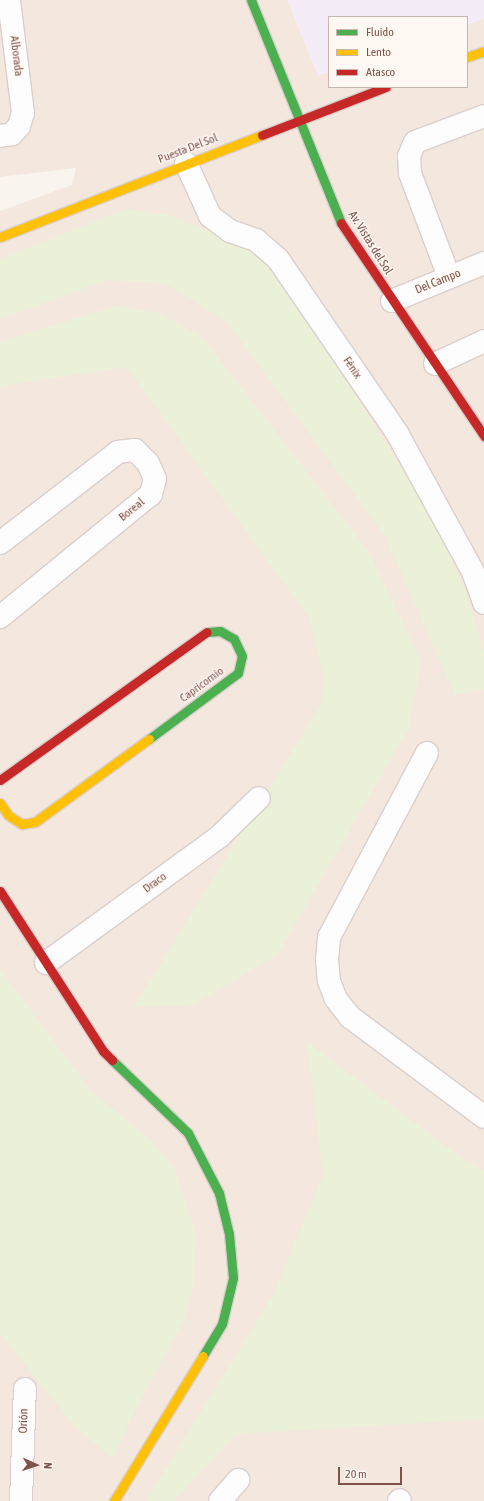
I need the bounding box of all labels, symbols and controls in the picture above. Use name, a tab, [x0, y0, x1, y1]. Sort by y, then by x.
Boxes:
legend	[328, 16, 468, 88]
text: Fluido	[366, 25, 394, 39]
street label: Alborada	[6, 35, 26, 77]
text: Lento	[366, 45, 391, 59]
text: Atasco	[366, 65, 395, 79]
street label: Puesta Del Sol	[156, 131, 220, 167]
street label: Av. Vistas del Sol	[345, 209, 395, 277]
street label: Del Campo	[413, 266, 463, 298]
street label: Fénix	[339, 354, 365, 382]
street label: Boreal	[116, 495, 148, 525]
street label: Capricornio	[177, 664, 227, 706]
street label: Draco	[140, 870, 170, 896]
street label: Orión	[16, 1408, 32, 1434]
north arrow	[16, 1445, 56, 1485]
scale bar	[340, 1459, 404, 1485]
text: N	[42, 1462, 54, 1469]
text: 20 m	[345, 1467, 367, 1481]

